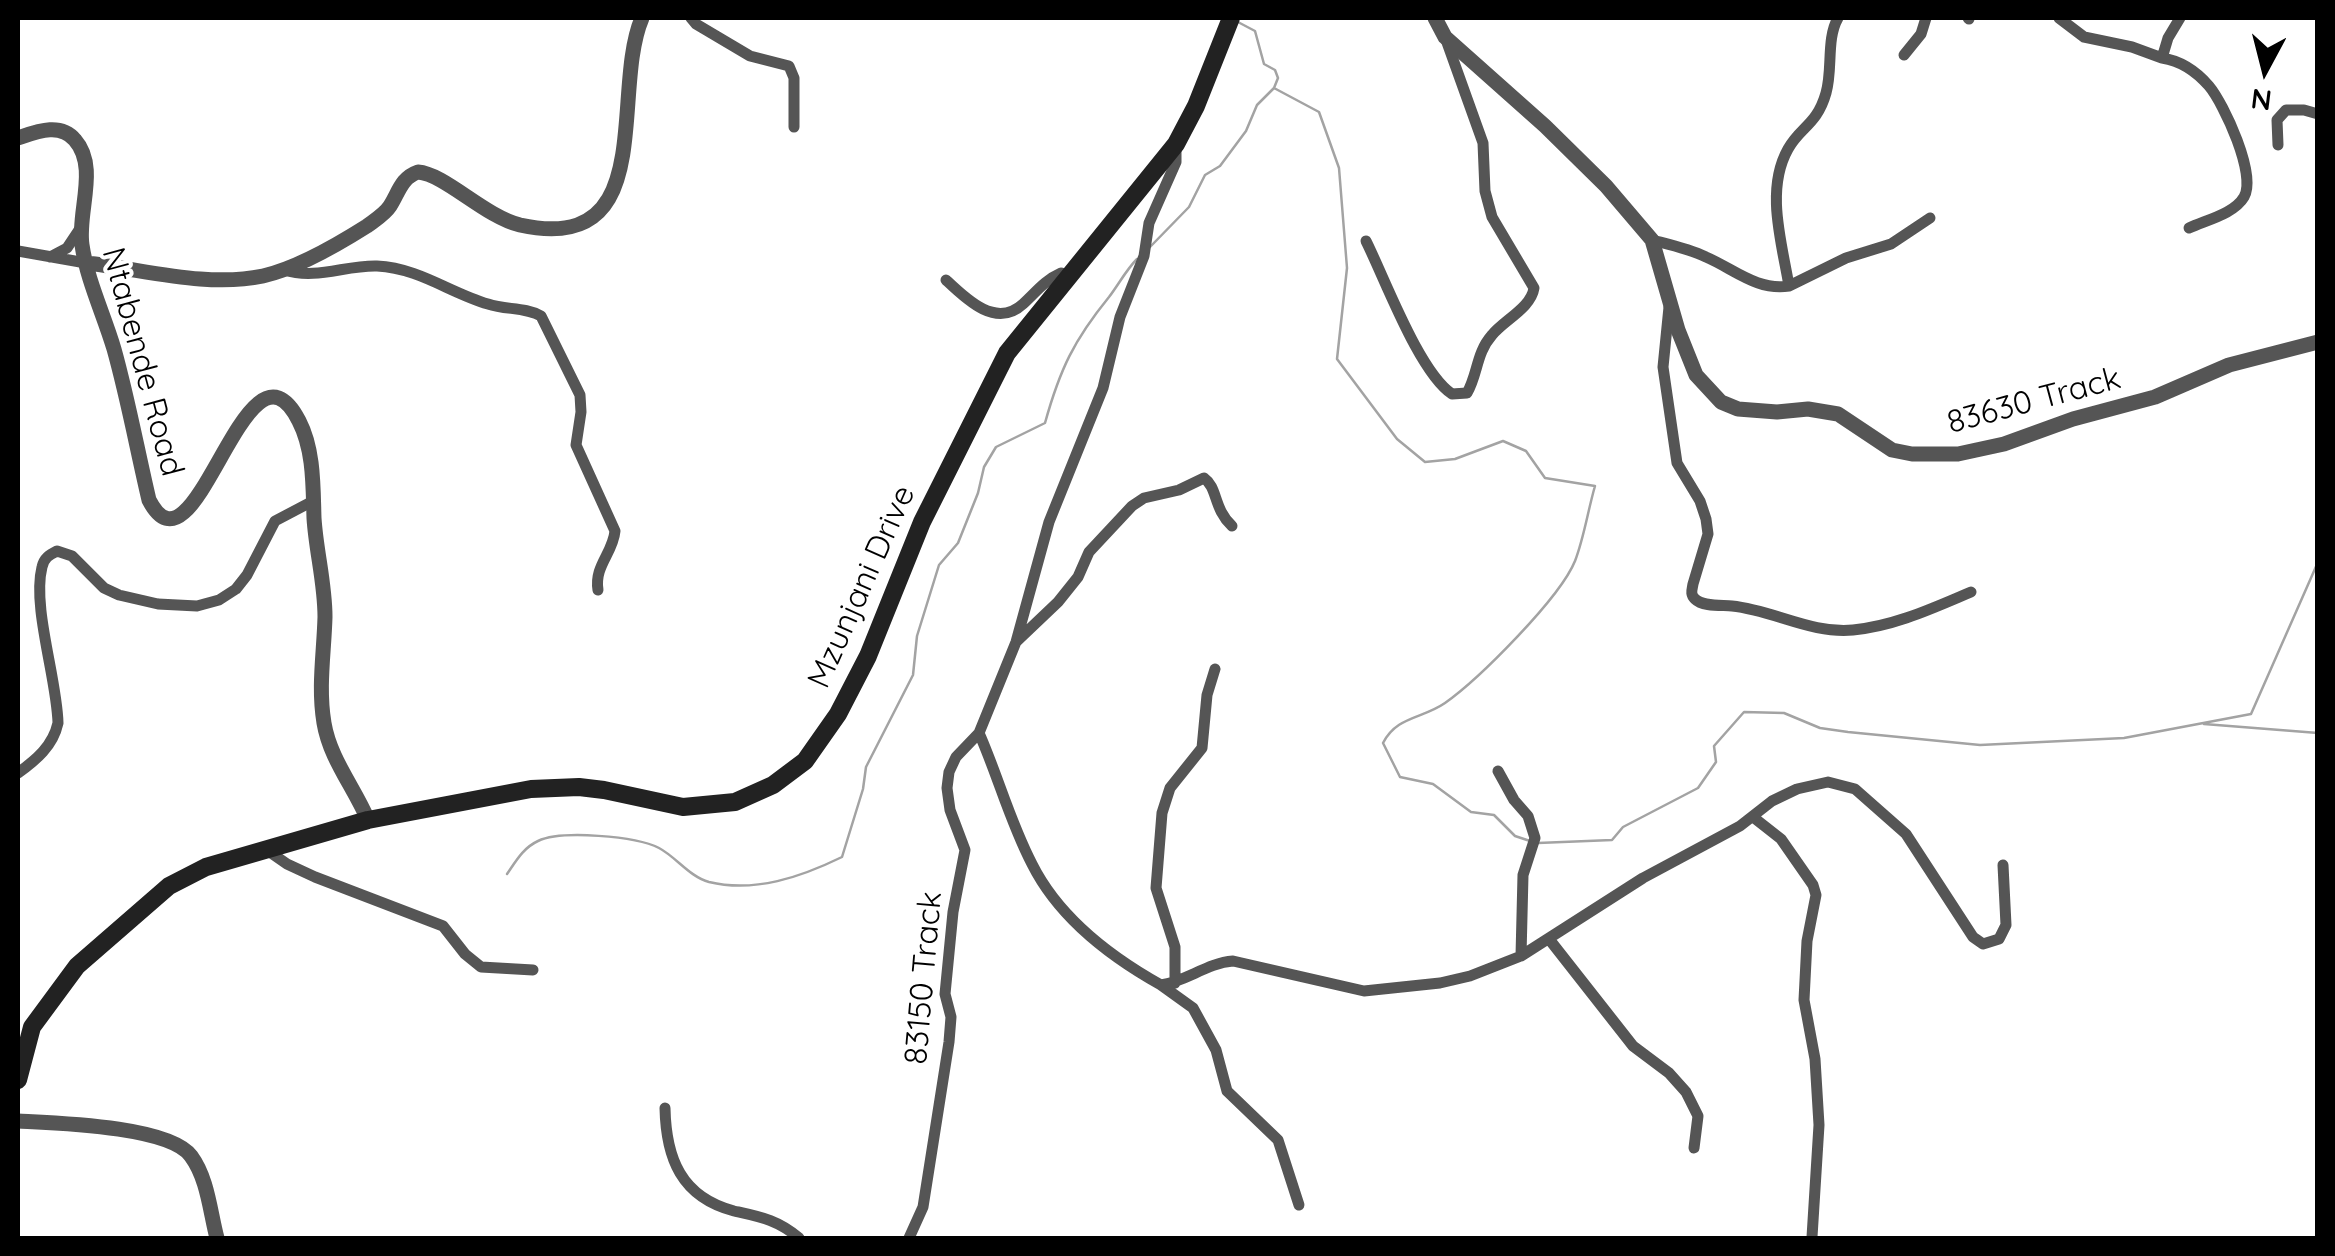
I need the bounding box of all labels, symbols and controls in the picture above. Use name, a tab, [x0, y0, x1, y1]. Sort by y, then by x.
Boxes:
north arrow	[2215, 20, 2315, 120]
text: N	[2249, 82, 2274, 119]
street label: Ntabende Road	[93, 243, 191, 481]
street label: 83630 Track	[1943, 359, 2125, 443]
street label: Mzunjani Drive	[800, 480, 924, 694]
street label: 83150 Track	[897, 890, 951, 1066]

